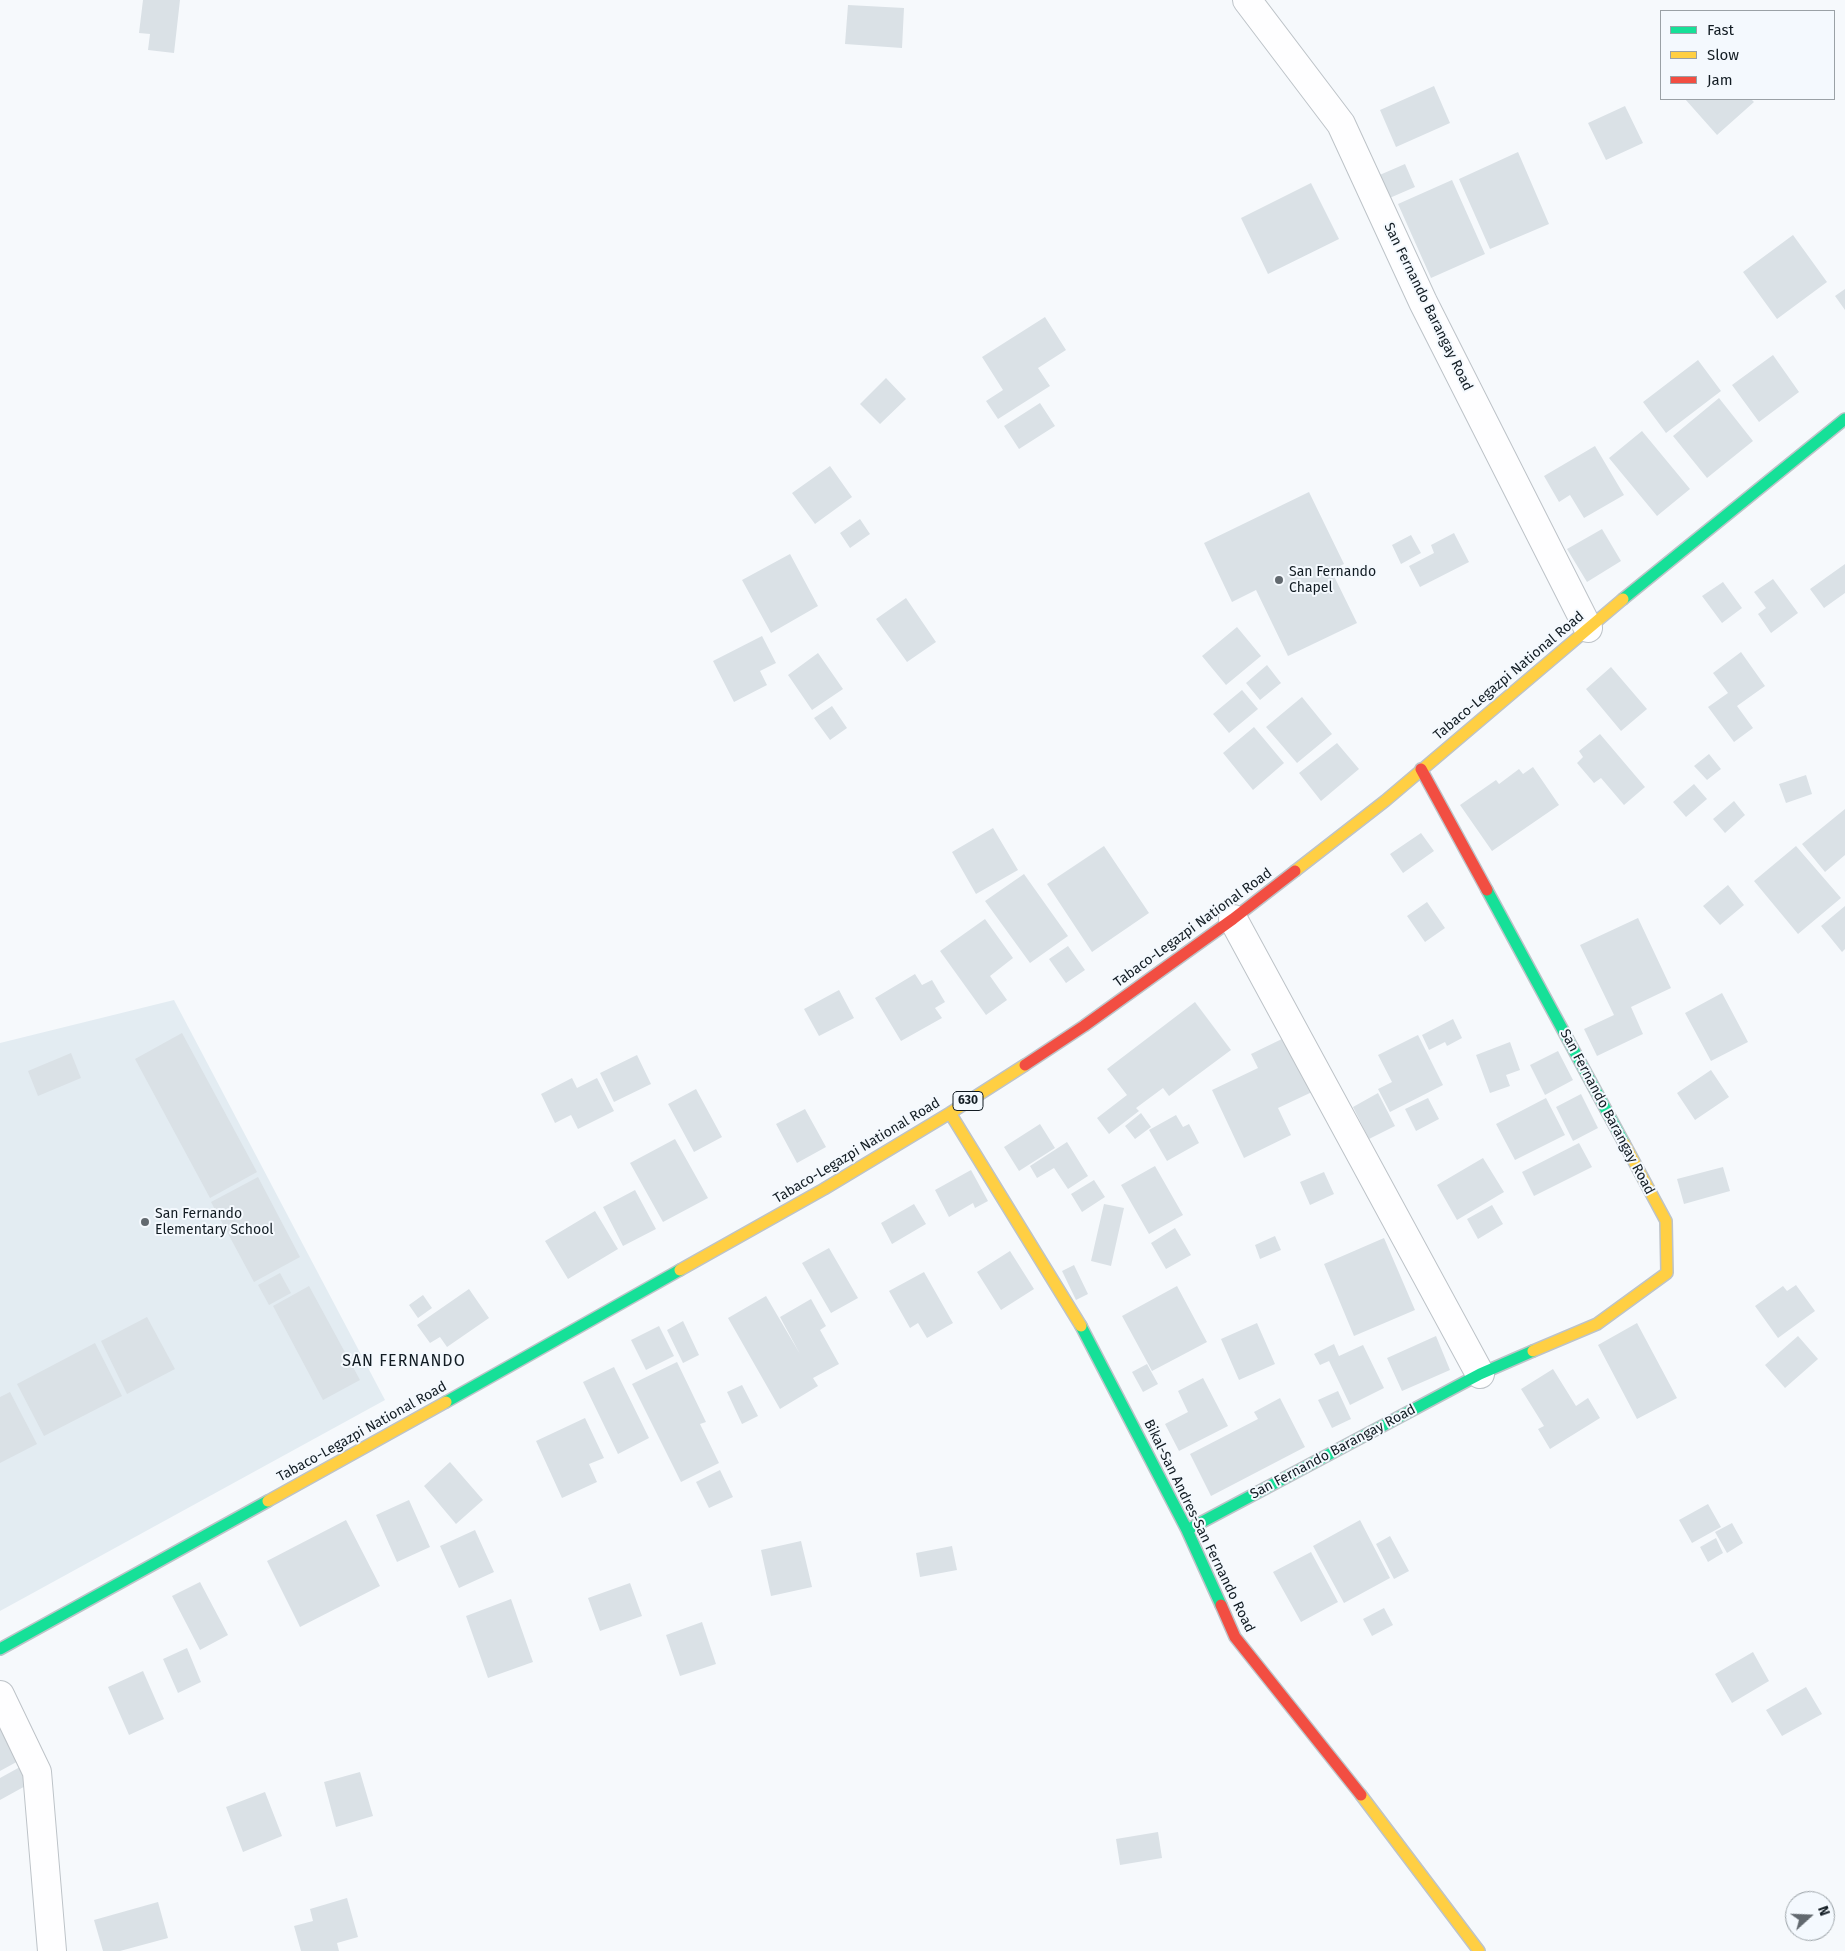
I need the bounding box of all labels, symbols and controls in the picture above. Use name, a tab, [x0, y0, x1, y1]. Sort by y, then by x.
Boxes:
legend	[1660, 10, 1835, 100]
text: Fast	[1707, 21, 1734, 39]
text: Slow	[1707, 46, 1739, 64]
text: Jam	[1707, 71, 1733, 89]
street label: San Fernando Barangay Road	[1380, 220, 1476, 394]
place label: San Fernando Chapel	[1289, 564, 1376, 596]
marker: San Fernando Chapel	[1273, 574, 1285, 586]
street label: Tabaco-Legazpi National Road	[1430, 608, 1588, 744]
street label: Tabaco-Legazpi National Road	[1111, 865, 1275, 991]
street label: San Fernando Barangay Road	[1556, 1026, 1658, 1198]
road number: 630	[953, 1092, 983, 1110]
street label: Tabaco-Legazpi National Road	[771, 1095, 943, 1207]
place label: San Fernando Elementary School	[155, 1206, 273, 1238]
marker: San Fernando Elementary School	[139, 1216, 151, 1228]
district label: SAN FERNANDO	[341, 1352, 467, 1372]
street label: Tabaco-Legazpi National Road	[274, 1378, 450, 1486]
street label: San Fernando Barangay Road	[1247, 1401, 1419, 1503]
street label: Bikal-San Andres-San Fernando Road	[1140, 1417, 1258, 1635]
north arrow	[1785, 1891, 1835, 1941]
text: N	[1814, 1904, 1833, 1918]

